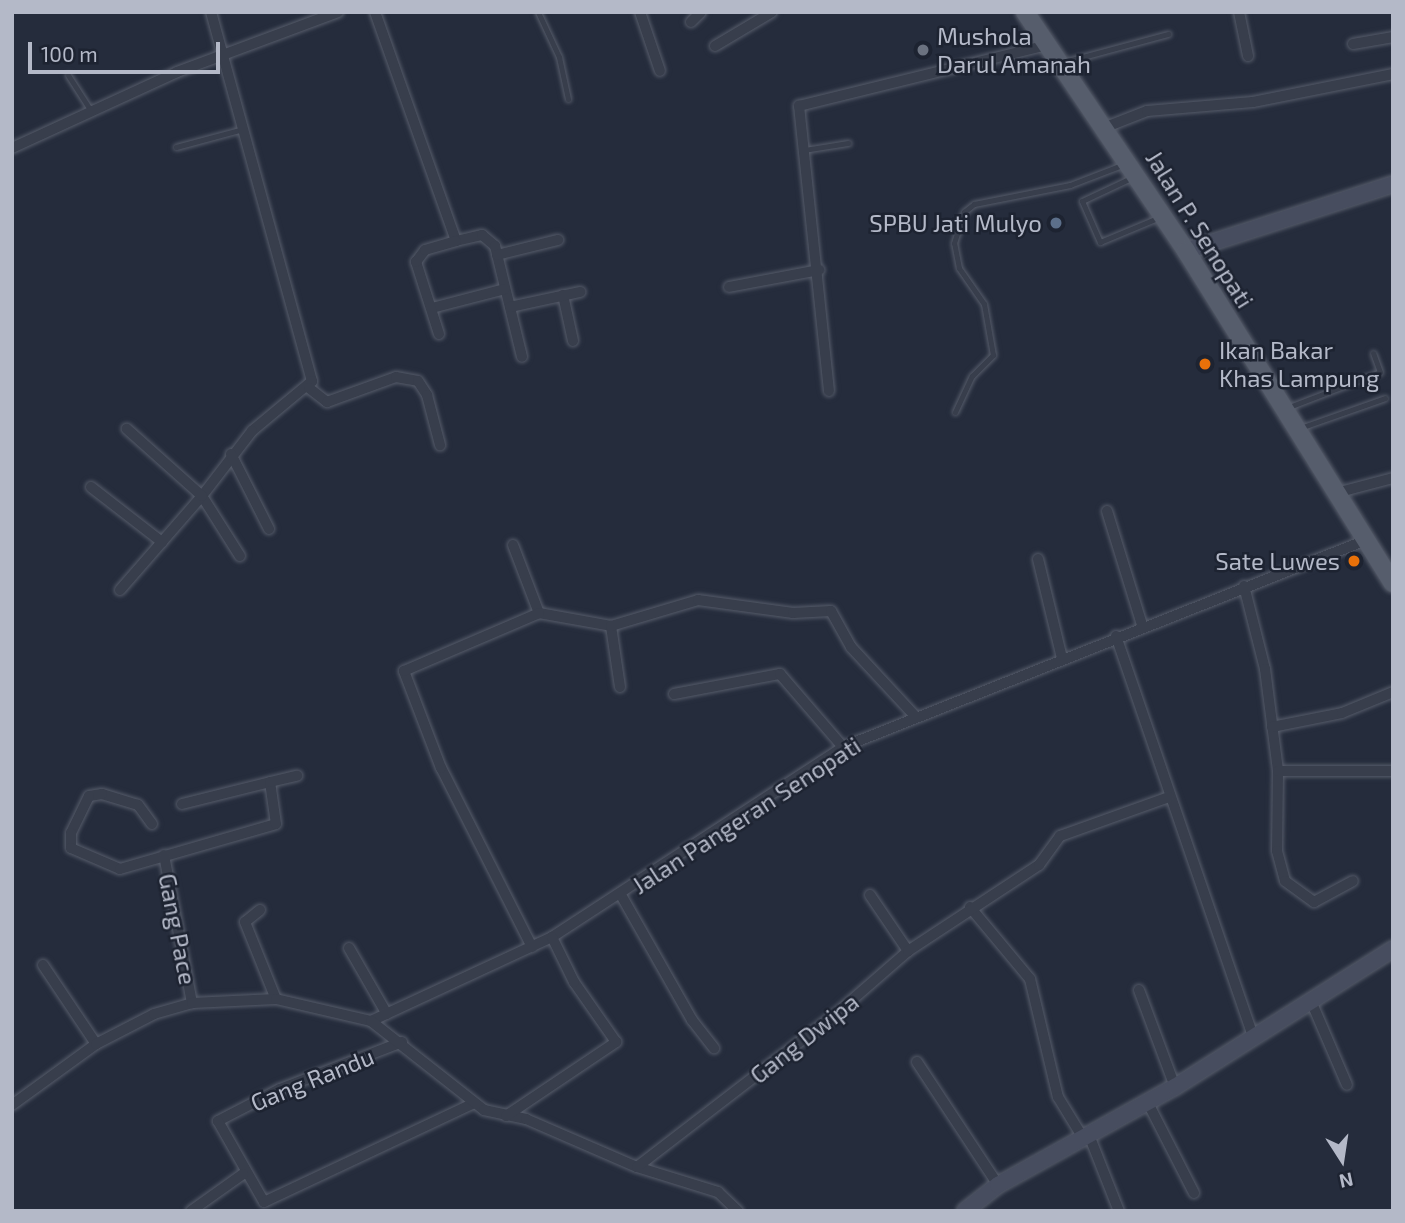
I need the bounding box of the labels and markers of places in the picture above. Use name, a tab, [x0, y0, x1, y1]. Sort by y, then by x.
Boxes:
place label: Mushola Darul Amanah	[937, 22, 1092, 78]
marker: Mushola Darul Amanah	[915, 42, 931, 58]
place label: SPBU Jati Mulyo	[869, 209, 1042, 237]
marker: SPBU Jati Mulyo	[1048, 215, 1064, 231]
place label: Ikan Bakar Khas Lampung	[1219, 336, 1379, 392]
marker: Ikan Bakar Khas Lampung	[1197, 356, 1213, 372]
place label: Sate Luwes	[1215, 547, 1340, 575]
marker: Sate Luwes	[1346, 553, 1362, 569]

